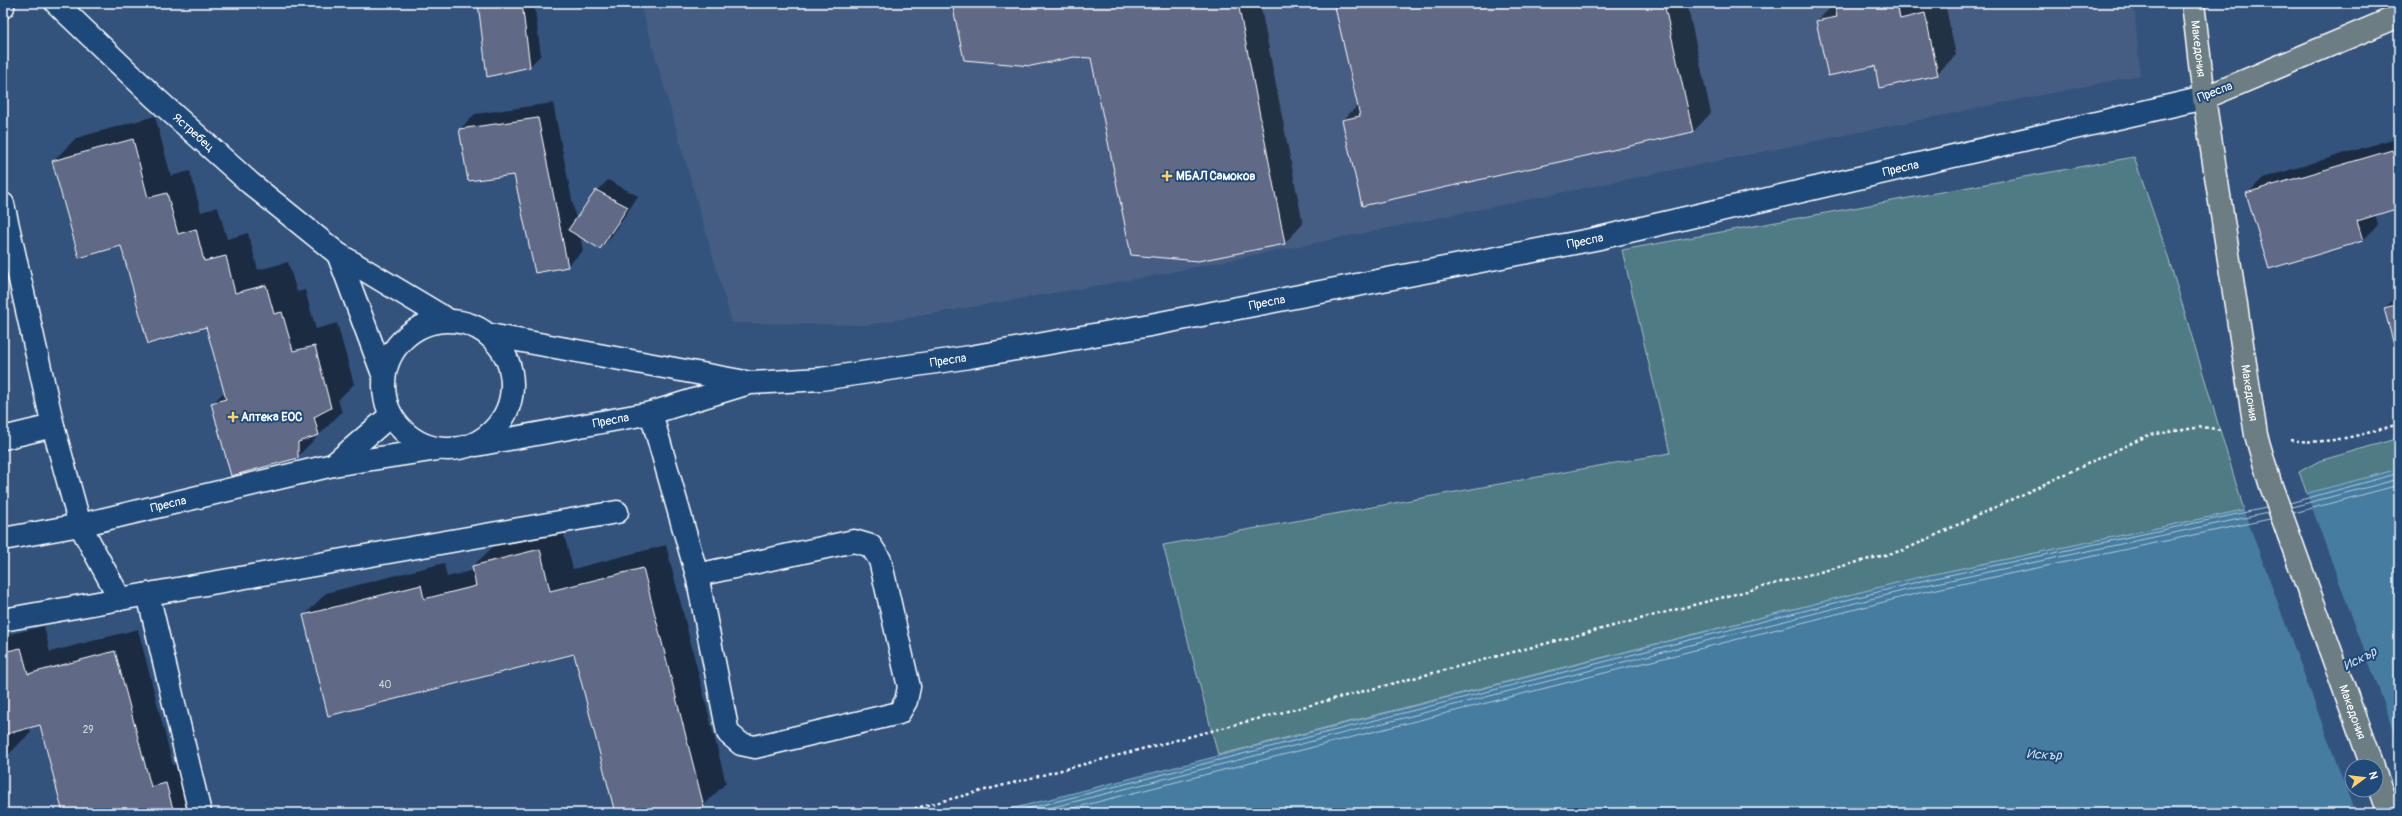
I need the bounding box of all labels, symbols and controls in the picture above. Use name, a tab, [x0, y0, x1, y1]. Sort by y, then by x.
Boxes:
street label: Македония	[2188, 20, 2209, 78]
street label: Преспа	[2195, 78, 2235, 106]
street label: Ястребец	[170, 110, 218, 155]
street label: Преспа	[1881, 157, 1921, 180]
place label: МБАЛ Самоков	[1176, 169, 1255, 184]
marker: МБАЛ Самоков	[1161, 170, 1173, 182]
street label: Преспа	[1566, 230, 1605, 252]
street label: Преспа	[1248, 291, 1287, 313]
street label: Преспа	[929, 350, 968, 370]
street label: Македония	[2238, 364, 2261, 423]
place label: Аптека ЕОС	[241, 410, 303, 425]
street label: Преспа	[591, 410, 631, 431]
marker: Аптека ЕОС	[228, 412, 238, 422]
street label: Преспа	[149, 492, 188, 516]
water label: Искър	[2341, 643, 2380, 674]
house number: 40	[379, 679, 391, 691]
street label: Македония	[2336, 683, 2369, 742]
house number: 29	[83, 724, 93, 736]
water label: Искър	[2026, 746, 2063, 764]
north arrow	[2344, 758, 2384, 798]
text: N	[2366, 770, 2381, 781]

